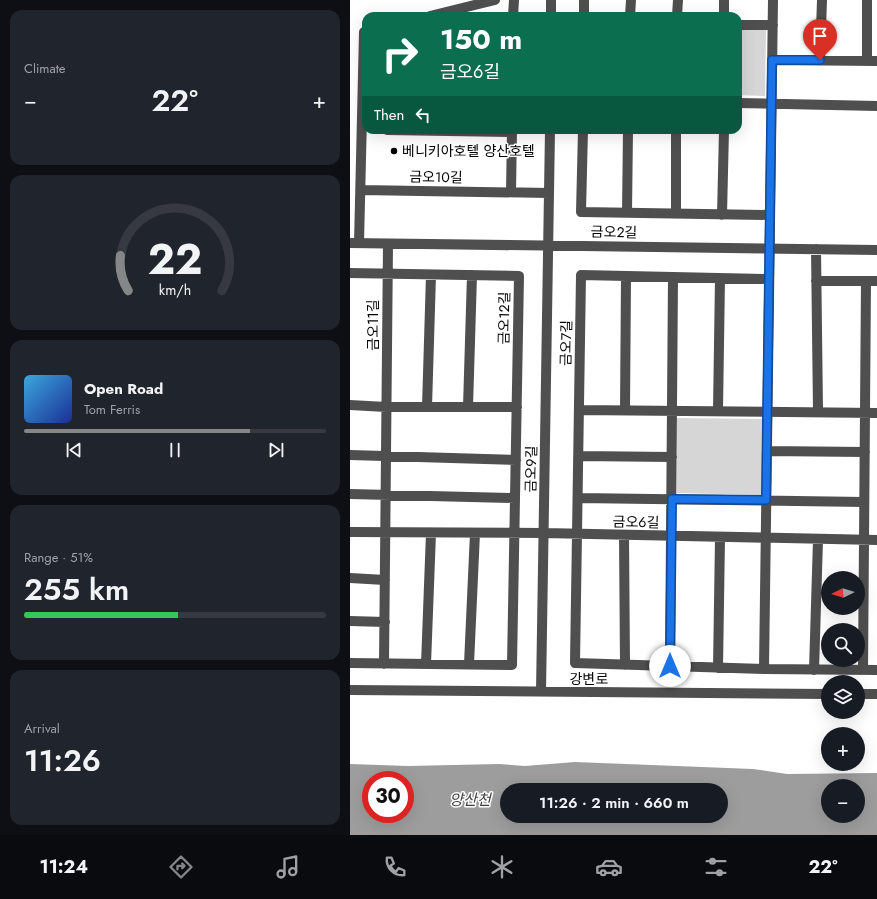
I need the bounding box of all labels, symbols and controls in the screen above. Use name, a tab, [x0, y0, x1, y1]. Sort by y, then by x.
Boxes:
text: 150 m	[440, 19, 522, 60]
pin	[803, 19, 837, 60]
icon: arrive	[809, 25, 831, 47]
icon: right	[374, 28, 426, 80]
text: Climate	[24, 59, 65, 78]
text: 금오6길	[440, 59, 500, 85]
text: 22°	[151, 79, 198, 122]
text: −	[24, 84, 37, 116]
text: +	[312, 84, 326, 116]
text: Then	[374, 104, 404, 126]
icon: left	[412, 104, 434, 126]
place label: 베니키아호텔 양산호텔	[402, 141, 535, 161]
marker: 베니키아호텔 양산호텔	[389, 146, 399, 156]
street label: 금오10길	[409, 167, 463, 187]
street label: 금오2길	[591, 222, 637, 242]
text: 22	[148, 228, 202, 289]
text: km/h	[159, 279, 191, 299]
street label: 금오12길	[494, 291, 514, 345]
street label: 금오11길	[363, 299, 383, 351]
street label: 금오7길	[556, 320, 576, 366]
text: Open Road	[84, 378, 163, 400]
text: Tom Ferris	[84, 400, 140, 419]
icon: previous	[63, 439, 85, 461]
icon: pause	[164, 439, 186, 461]
icon: next	[265, 439, 287, 461]
street label: 금오9길	[521, 445, 541, 493]
street label: 금오6길	[612, 512, 660, 532]
text: Range · 51%	[24, 548, 93, 567]
text: 255 km	[24, 568, 129, 611]
north arrow	[821, 571, 865, 615]
map controls	[821, 571, 865, 823]
button: search	[821, 623, 865, 667]
position arrow	[649, 645, 691, 687]
street label: 강변로	[570, 669, 608, 689]
button: layers	[821, 675, 865, 719]
text: Arrival	[24, 719, 60, 738]
button: +	[821, 727, 865, 771]
text: 11:26	[24, 739, 101, 782]
speed limit sign: 30	[362, 771, 414, 823]
button: −	[821, 779, 865, 823]
water label: 양산천	[449, 789, 493, 811]
text: 11:26 · 2 min · 660 m	[539, 792, 689, 814]
icon: directions	[167, 853, 195, 881]
icon: music	[274, 853, 302, 881]
icon: phone	[381, 853, 409, 881]
icon: climate	[488, 853, 516, 881]
icon: car	[595, 853, 623, 881]
icon: filters	[702, 853, 730, 881]
text: 11:24	[39, 854, 88, 880]
text: 22°	[809, 854, 838, 880]

